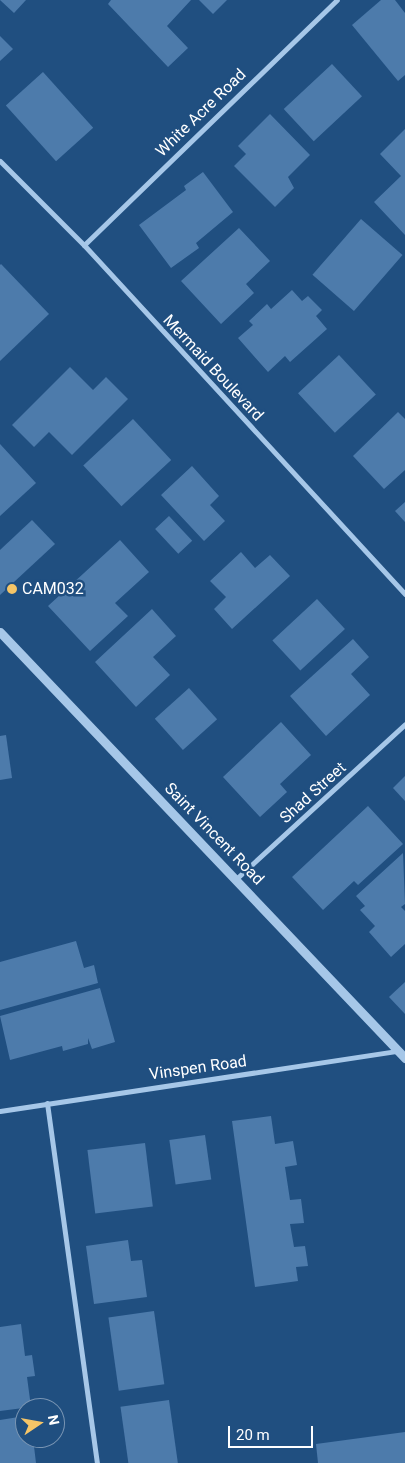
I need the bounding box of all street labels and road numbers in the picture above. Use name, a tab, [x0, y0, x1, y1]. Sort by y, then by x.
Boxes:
street label: White Acre Road	[152, 65, 250, 161]
street label: Mermaid Boulevard	[159, 311, 267, 425]
street label: Shad Street	[276, 758, 350, 828]
street label: Saint Vincent Road	[160, 779, 268, 889]
street label: Vinspen Road	[148, 1052, 248, 1084]

